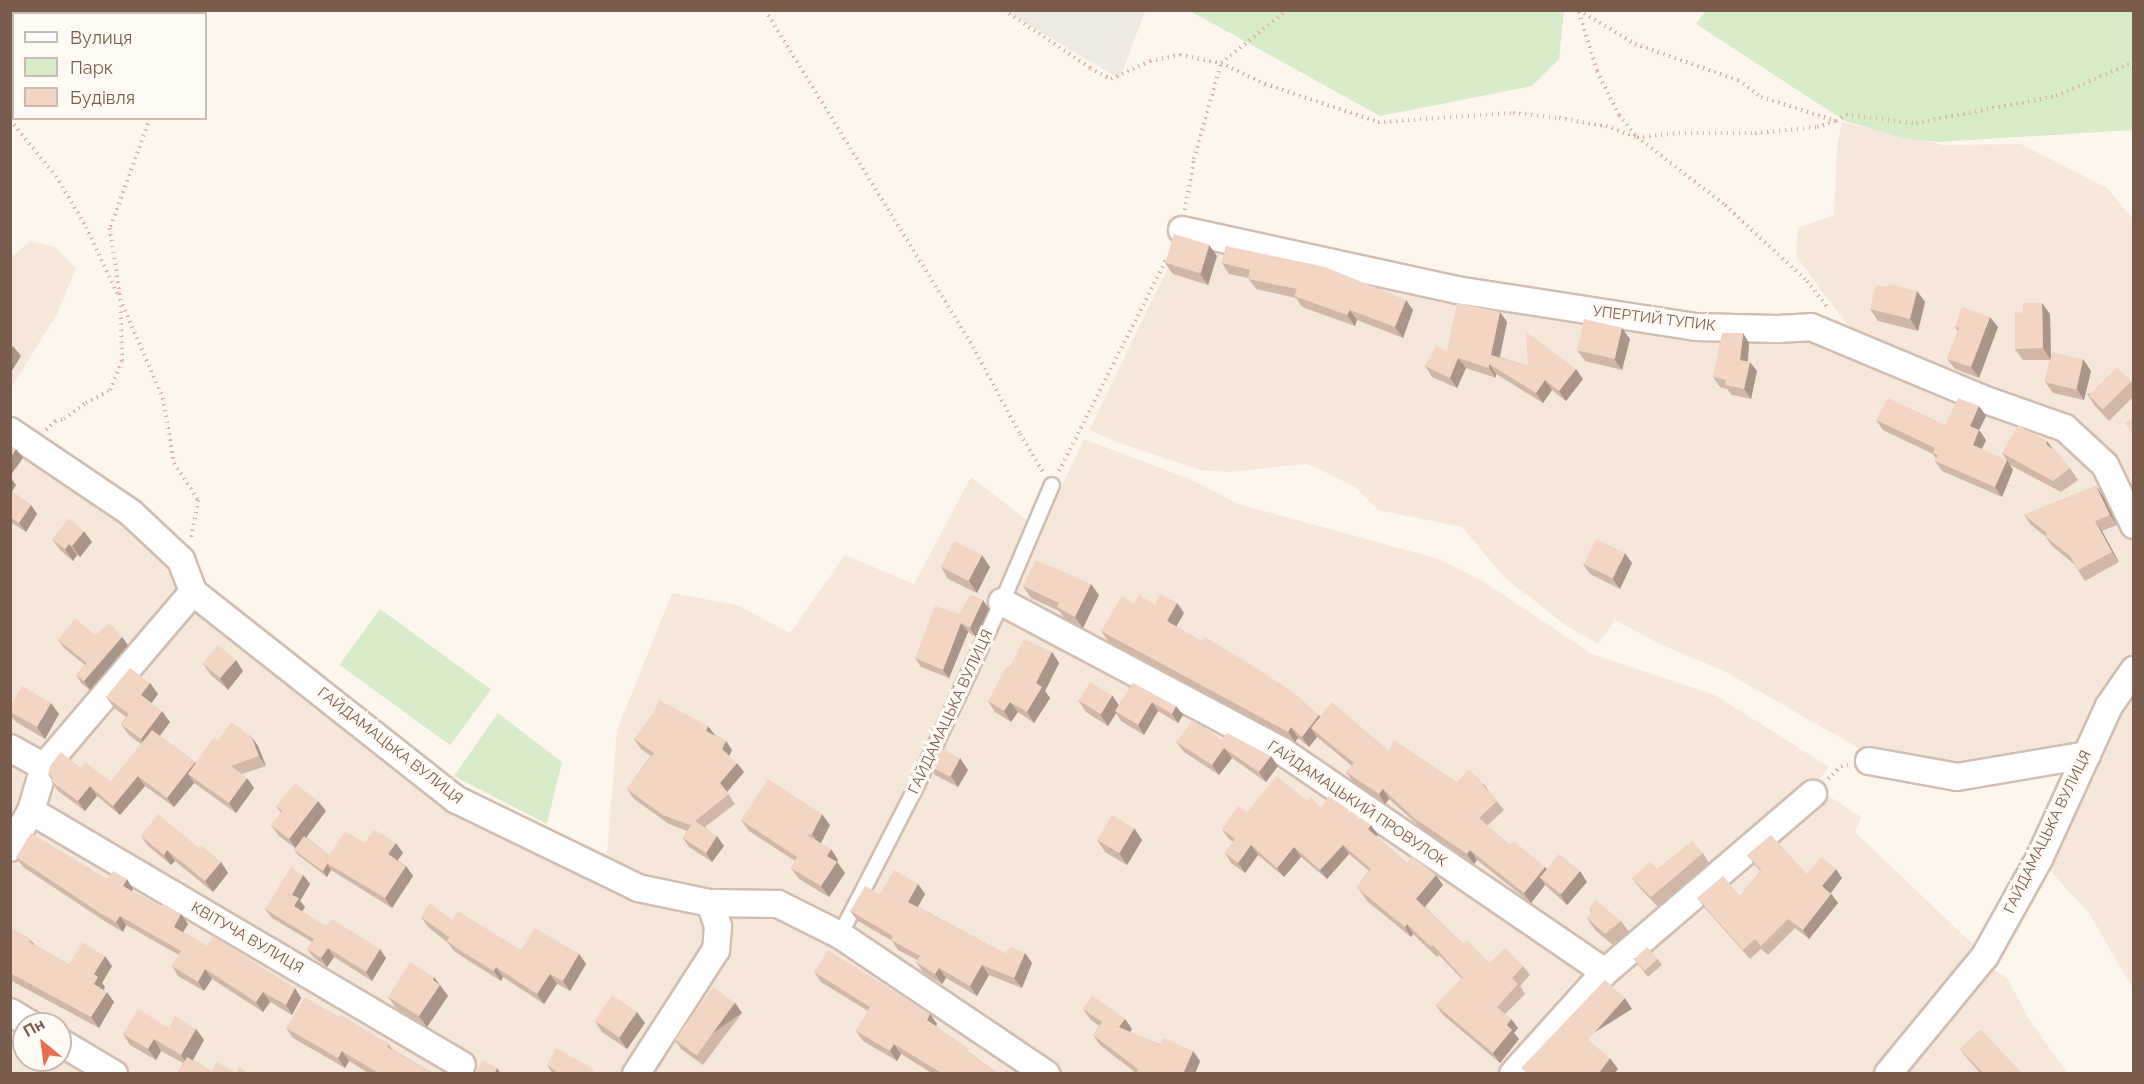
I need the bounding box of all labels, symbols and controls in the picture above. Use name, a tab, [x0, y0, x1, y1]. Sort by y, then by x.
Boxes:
legend	[12, 12, 207, 120]
text: Вулиця	[70, 27, 132, 48]
text: Парк	[70, 57, 113, 78]
text: Будівля	[70, 87, 135, 108]
street label: УПЕРТИЙ ТУПИК	[1591, 302, 1717, 336]
street label: ГАЙДАМАЦЬКА ВУЛИЦЯ	[905, 627, 997, 797]
street label: ГАЙДАМАЦЬКА ВУЛИЦЯ	[314, 684, 466, 808]
street label: ГАЙДАМАЦЬКИЙ ПРОВУЛОК	[1264, 737, 1450, 871]
street label: ГАЙДАМАЦЬКА ВУЛИЦЯ	[2001, 747, 2095, 917]
street label: КВІТУЧА ВУЛИЦЯ	[187, 898, 307, 978]
north arrow	[12, 1012, 72, 1072]
text: Пн	[20, 1014, 48, 1041]

